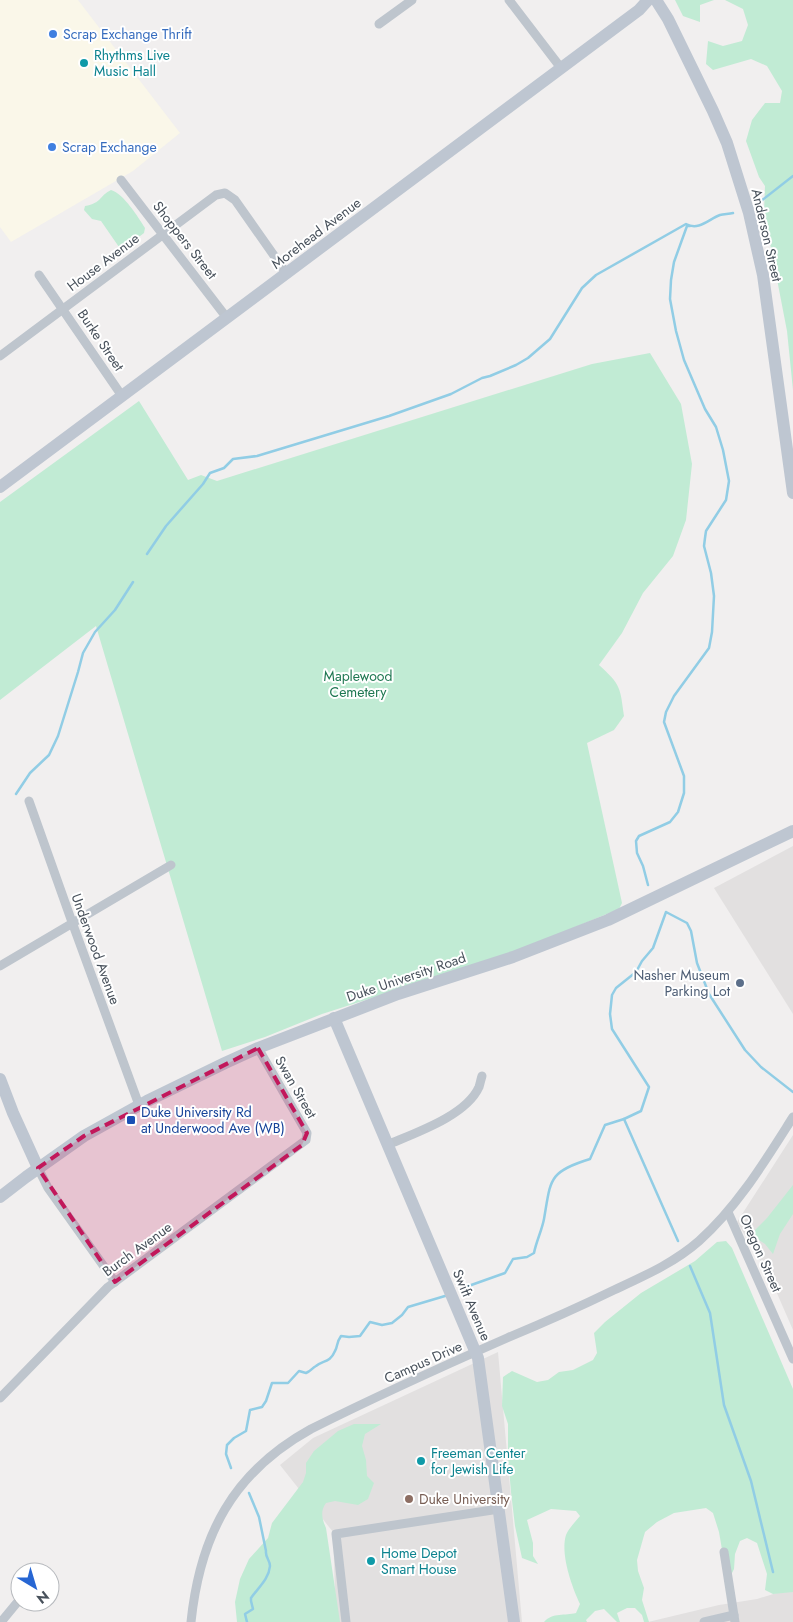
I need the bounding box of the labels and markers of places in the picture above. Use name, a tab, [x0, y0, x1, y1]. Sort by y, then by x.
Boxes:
place label: Scrap Exchange Thrift	[63, 24, 192, 44]
marker: Scrap Exchange Thrift	[47, 28, 59, 40]
place label: Rhythms Live Music Hall	[94, 45, 170, 81]
marker: Rhythms Live Music Hall	[78, 57, 90, 69]
place label: Scrap Exchange	[62, 137, 157, 157]
marker: Scrap Exchange	[46, 141, 58, 153]
place label: Nasher Museum Parking Lot	[633, 965, 731, 1001]
marker: Nasher Museum Parking Lot	[734, 977, 746, 989]
place label: Duke University Rd at Underwood Ave (WB)	[141, 1102, 285, 1138]
marker: Duke University Rd at Underwood Ave (WB)	[125, 1114, 137, 1126]
place label: Freeman Center for Jewish Life	[431, 1443, 526, 1479]
marker: Freeman Center for Jewish Life	[415, 1455, 427, 1467]
place label: Duke University	[419, 1489, 511, 1509]
marker: Duke University	[403, 1493, 415, 1505]
place label: Home Depot Smart House	[381, 1543, 457, 1579]
marker: Home Depot Smart House	[365, 1555, 377, 1567]

